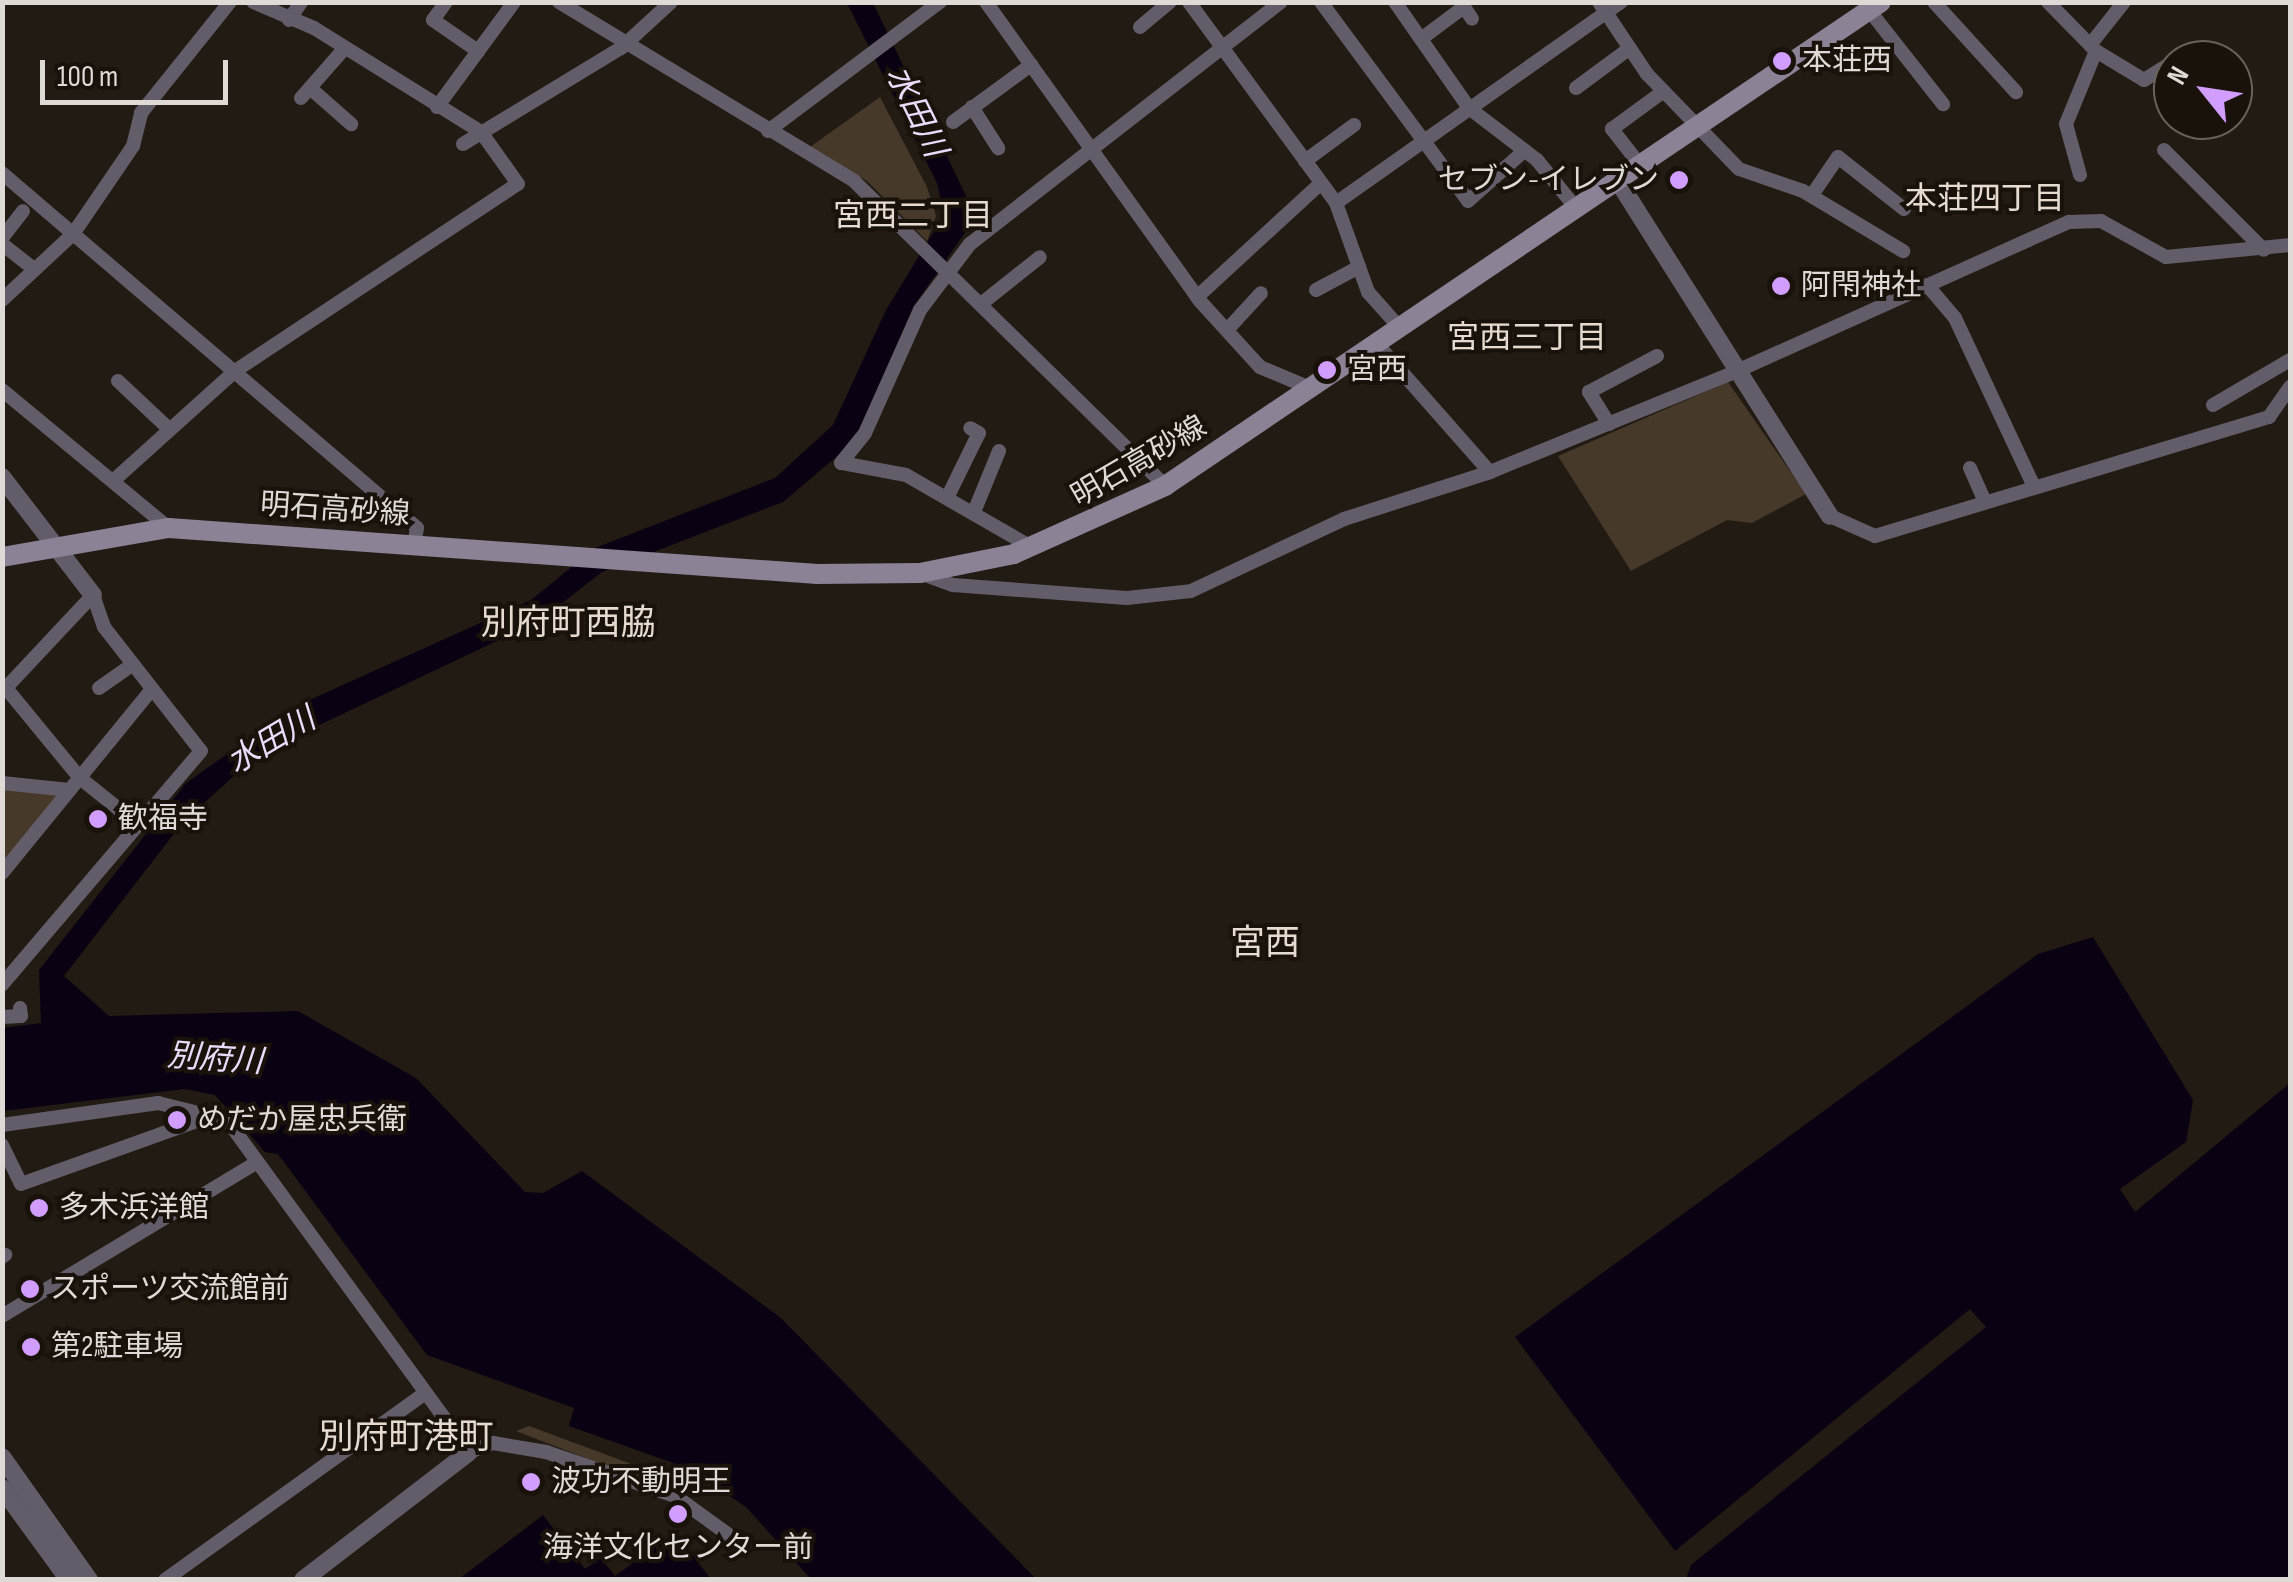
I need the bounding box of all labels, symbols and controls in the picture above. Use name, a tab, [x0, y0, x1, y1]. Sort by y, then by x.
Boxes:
scale bar	[45, 40, 232, 102]
north arrow	[2153, 40, 2253, 140]
place label: 本荘西	[1802, 43, 1892, 79]
marker: 本荘西	[1771, 50, 1793, 72]
text: 100 m	[57, 59, 118, 95]
water label: 水田川	[877, 60, 953, 164]
text: N	[2160, 61, 2196, 90]
place label: セブン-イレブン	[1438, 162, 1659, 198]
marker: セブン-イレブン	[1668, 169, 1690, 191]
district label: 本荘四丁目	[1905, 181, 2065, 219]
district label: 宮西二丁目	[833, 198, 993, 236]
place label: 阿閇神社	[1801, 268, 1921, 304]
marker: 阿閇神社	[1770, 275, 1792, 297]
district label: 宮西三丁目	[1447, 320, 1607, 358]
place label: 宮西	[1347, 352, 1407, 388]
marker: 宮西	[1316, 359, 1338, 381]
street label: 明石高砂線	[1065, 409, 1213, 515]
street label: 明石高砂線	[259, 487, 411, 533]
district label: 別府町西脇	[481, 603, 655, 645]
water label: 水田川	[221, 701, 323, 783]
place label: 歓福寺	[118, 801, 208, 837]
marker: 歓福寺	[87, 808, 109, 830]
district label: 宮西	[1230, 923, 1300, 965]
water label: 別府川	[166, 1037, 264, 1083]
place label: めだか屋忠兵衛	[197, 1102, 407, 1138]
marker: めだか屋忠兵衛	[166, 1109, 188, 1131]
place label: 多木浜洋館	[59, 1190, 209, 1226]
marker: 多木浜洋館	[28, 1197, 50, 1219]
place label: スポーツ交流館前	[50, 1271, 290, 1307]
marker: スポーツ交流館前	[19, 1278, 41, 1300]
place label: 第2駐車場	[51, 1329, 183, 1365]
marker: 第2駐車場	[20, 1336, 42, 1358]
district label: 別府町港町	[319, 1417, 493, 1459]
place label: 波功不動明王	[551, 1464, 731, 1500]
marker: 波功不動明王	[520, 1471, 542, 1493]
marker: 海洋文化センター前	[667, 1503, 689, 1525]
place label: 海洋文化センター前	[543, 1530, 813, 1566]

